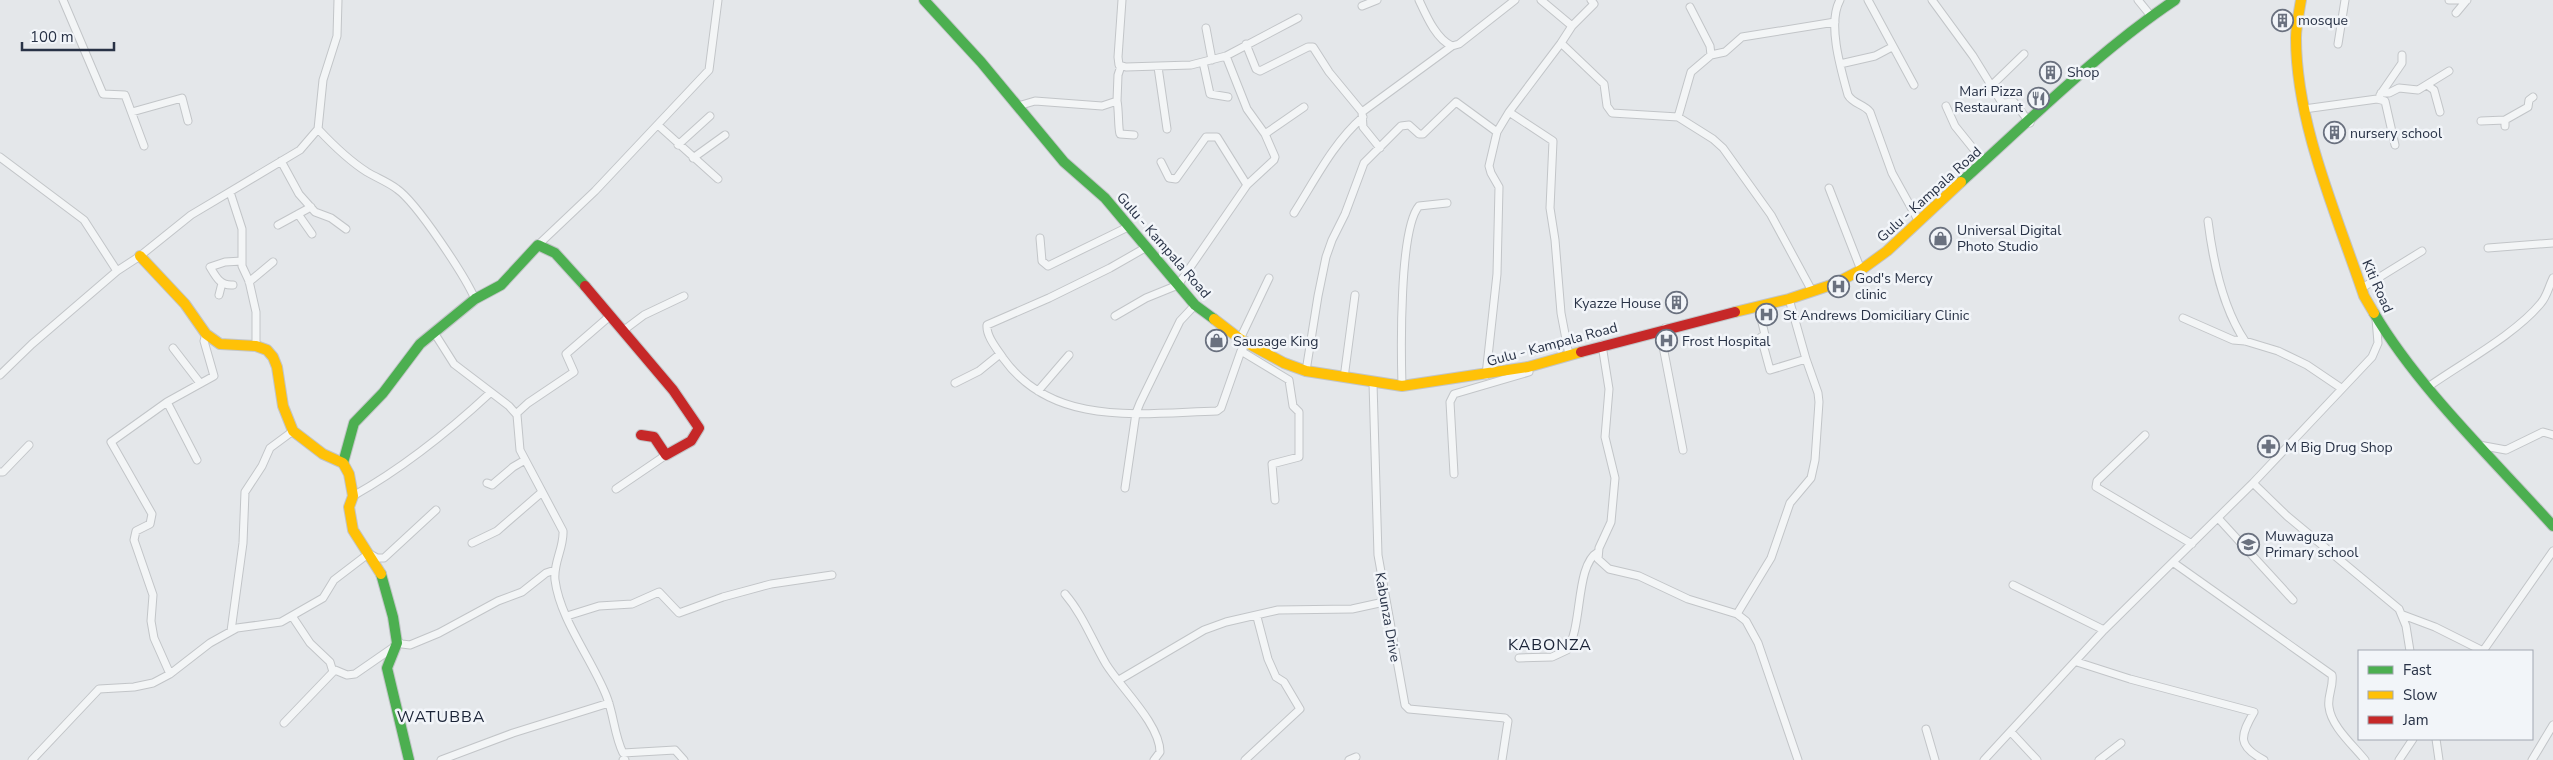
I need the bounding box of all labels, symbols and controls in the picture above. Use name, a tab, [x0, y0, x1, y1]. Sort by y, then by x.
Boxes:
building icon: mosque	[2270, 8, 2294, 32]
place label: mosque	[2298, 11, 2348, 30]
scale bar	[22, 20, 115, 52]
text: 100 m	[30, 27, 74, 47]
building icon: Shop	[2039, 60, 2063, 84]
place label: Shop	[2067, 63, 2100, 82]
place label: Mari Pizza Restaurant	[1954, 82, 2023, 117]
restaurant icon: Mari Pizza Restaurant	[2027, 87, 2051, 111]
building icon: nursery school	[2322, 121, 2346, 145]
place label: nursery school	[2350, 124, 2443, 143]
street label: Gulu - Kampala Road	[1873, 142, 1986, 246]
street label: Gulu - Kampala Road	[1112, 188, 1215, 302]
place label: Universal Digital Photo Studio	[1957, 221, 2062, 256]
shop icon: Universal Digital Photo Studio	[1929, 226, 1953, 250]
street label: Kiti Road	[2357, 257, 2398, 316]
place label: God's Mercy clinic	[1855, 269, 1933, 304]
hospital icon: God's Mercy clinic	[1827, 274, 1851, 298]
building icon: Kyazze House	[1665, 291, 1689, 315]
place label: Kyazze House	[1574, 294, 1661, 313]
hospital icon: St Andrews Domiciliary Clinic	[1755, 303, 1779, 327]
place label: St Andrews Domiciliary Clinic	[1783, 306, 1970, 325]
street label: Gulu - Kampala Road	[1485, 318, 1620, 371]
shop icon: Sausage King	[1205, 329, 1229, 353]
hospital icon: Frost Hospital	[1654, 329, 1678, 353]
place label: Sausage King	[1233, 332, 1318, 351]
place label: Frost Hospital	[1682, 332, 1771, 351]
pharmacy icon: M Big Drug Shop	[2257, 435, 2281, 459]
place label: M Big Drug Shop	[2285, 438, 2393, 457]
place label: Muwaguza Primary school	[2265, 527, 2359, 562]
school or university icon: Muwaguza Primary school	[2237, 532, 2261, 556]
street label: Kabunza Drive	[1370, 571, 1405, 663]
district label: KABONZA	[1508, 634, 1592, 656]
legend	[2358, 650, 2533, 740]
text: Fast	[2403, 660, 2432, 680]
text: Slow	[2403, 685, 2438, 705]
district label: WATUBBA	[397, 706, 485, 728]
text: Jam	[2402, 710, 2429, 730]

